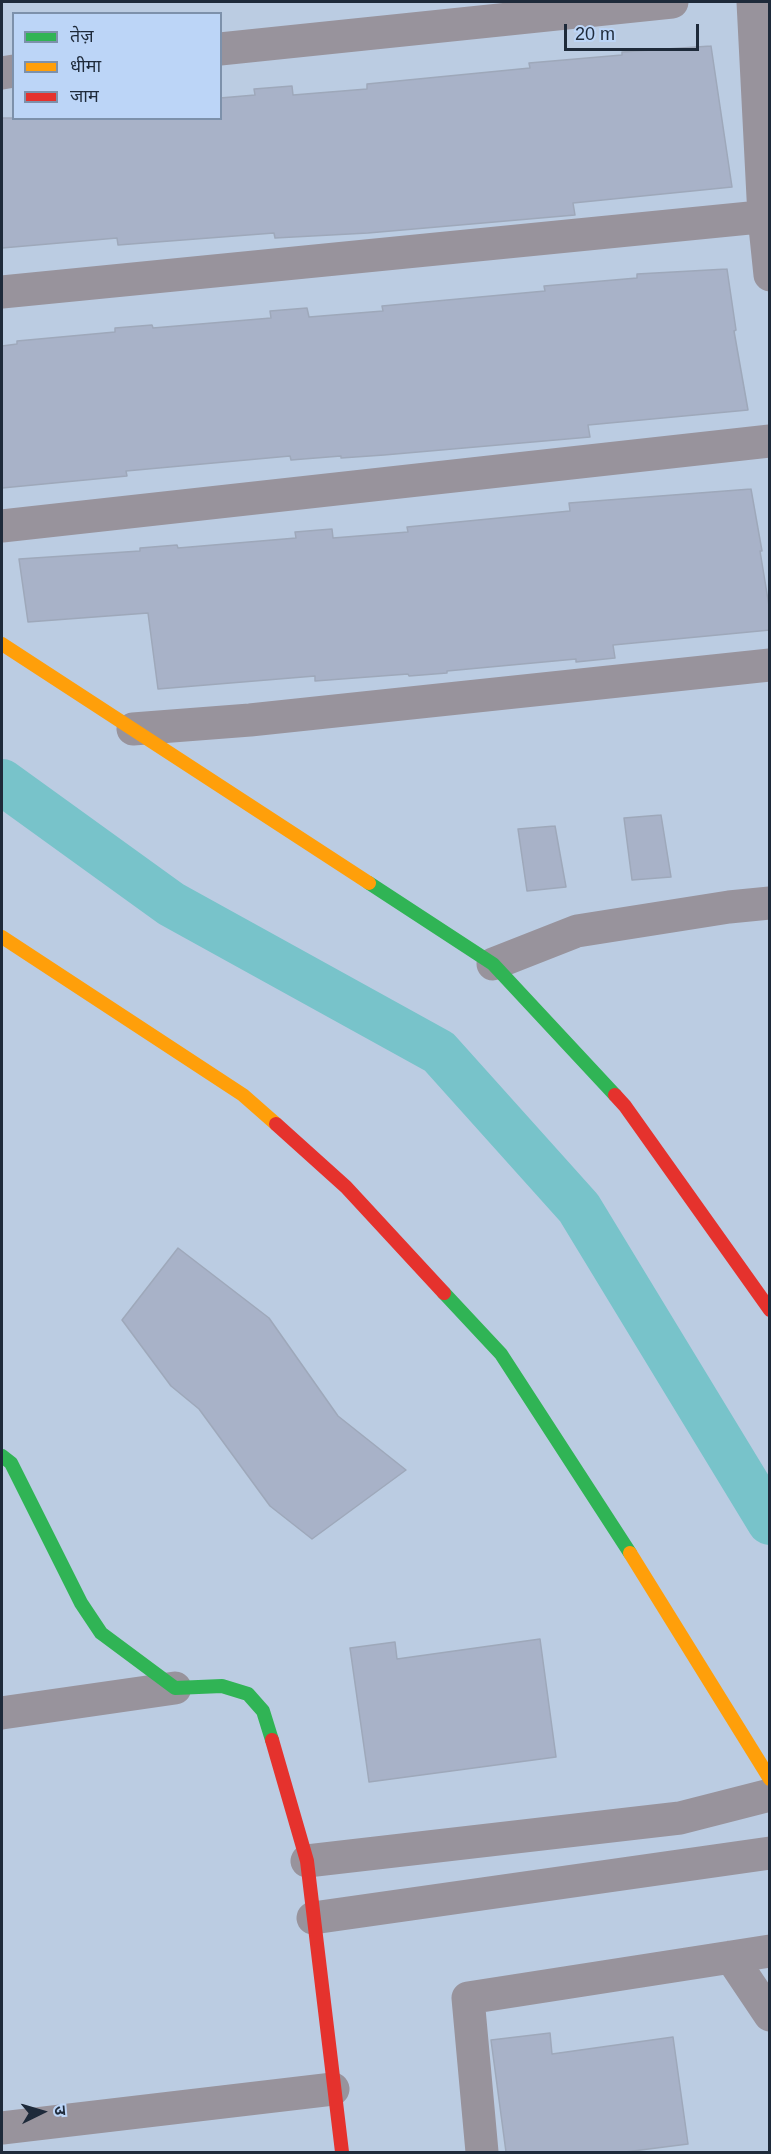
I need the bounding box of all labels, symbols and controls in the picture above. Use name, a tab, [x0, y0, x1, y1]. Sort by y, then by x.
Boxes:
legend	[12, 12, 222, 120]
scale bar	[567, 12, 702, 50]
text: 20 m	[575, 24, 615, 44]
text: तेज़	[70, 26, 94, 46]
text: धीमा	[70, 56, 101, 76]
text: जाम	[70, 86, 99, 106]
north arrow	[12, 2082, 72, 2142]
text: उ	[52, 2105, 69, 2116]

